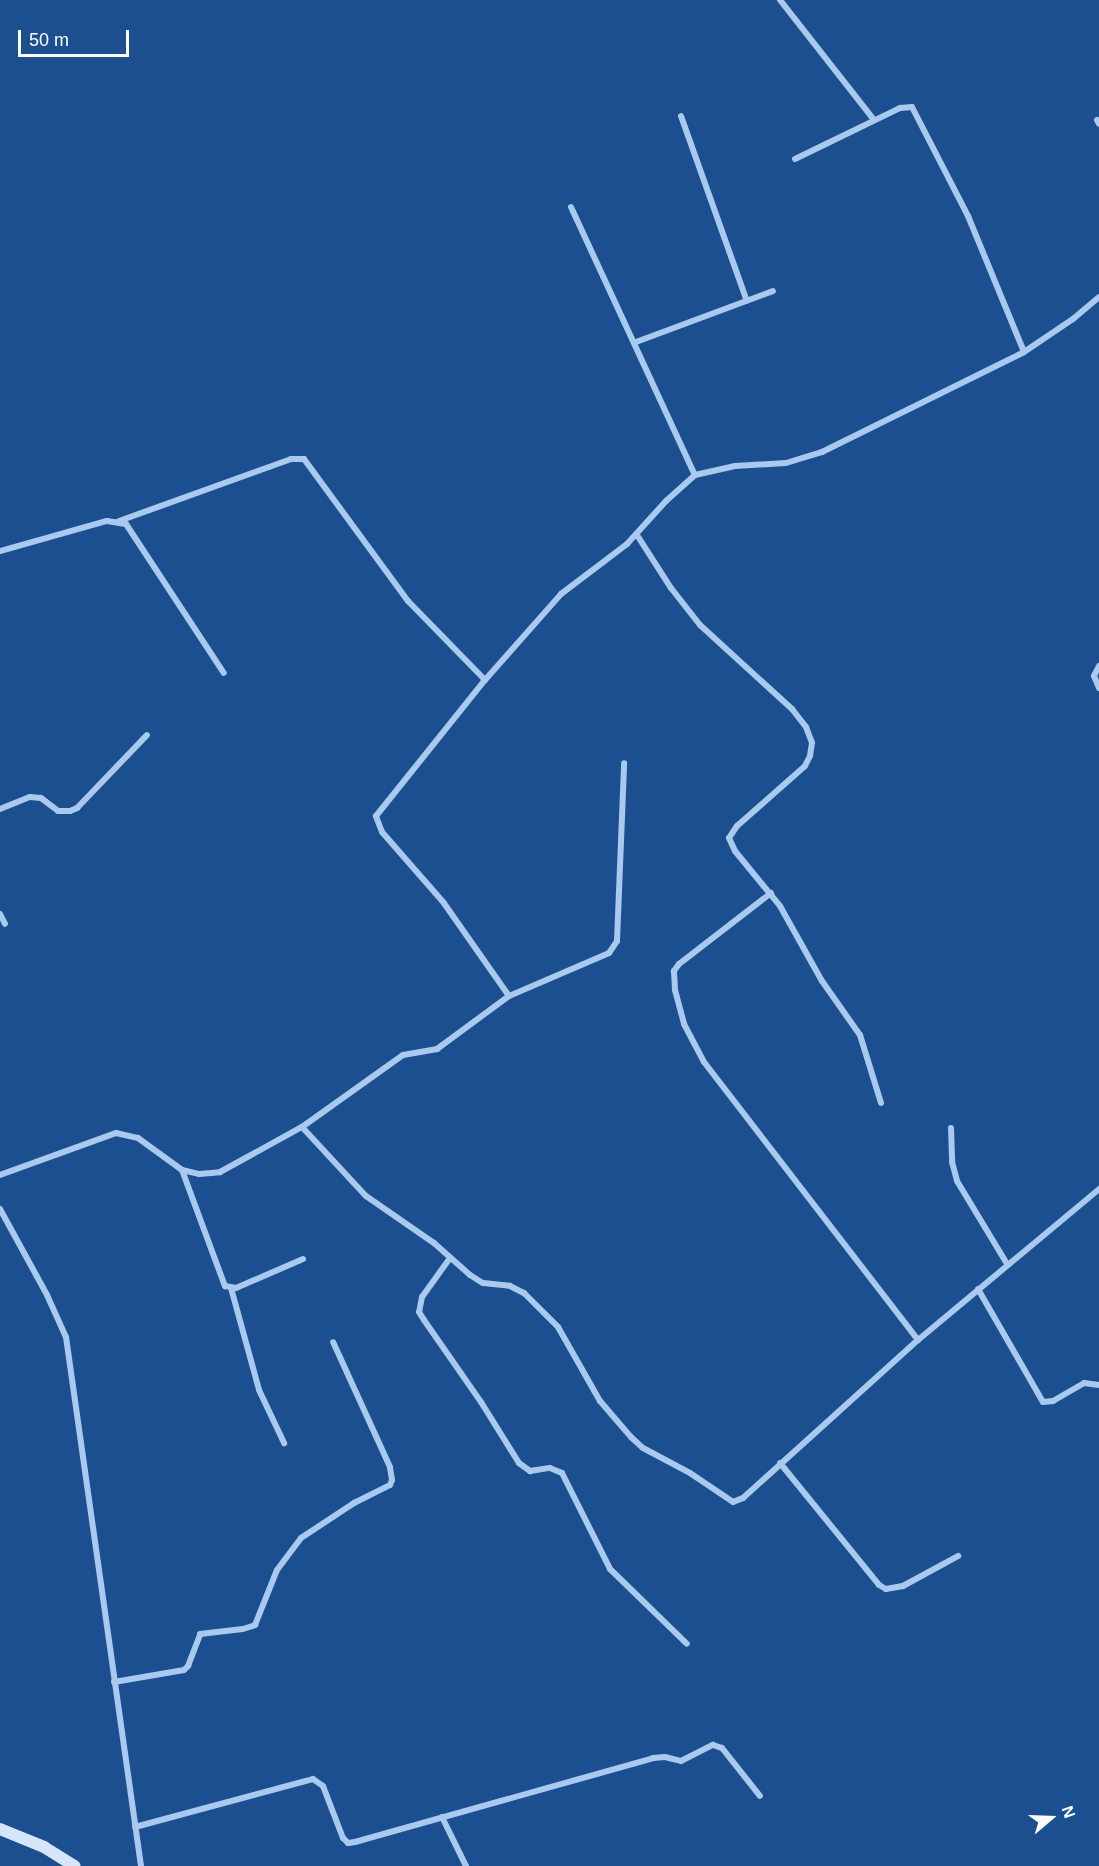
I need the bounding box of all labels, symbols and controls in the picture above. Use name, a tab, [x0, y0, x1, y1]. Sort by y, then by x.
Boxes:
scale bar	[21, 18, 132, 56]
text: 50 m	[29, 30, 69, 50]
north arrow	[1021, 1788, 1081, 1848]
text: N	[1059, 1804, 1078, 1820]

